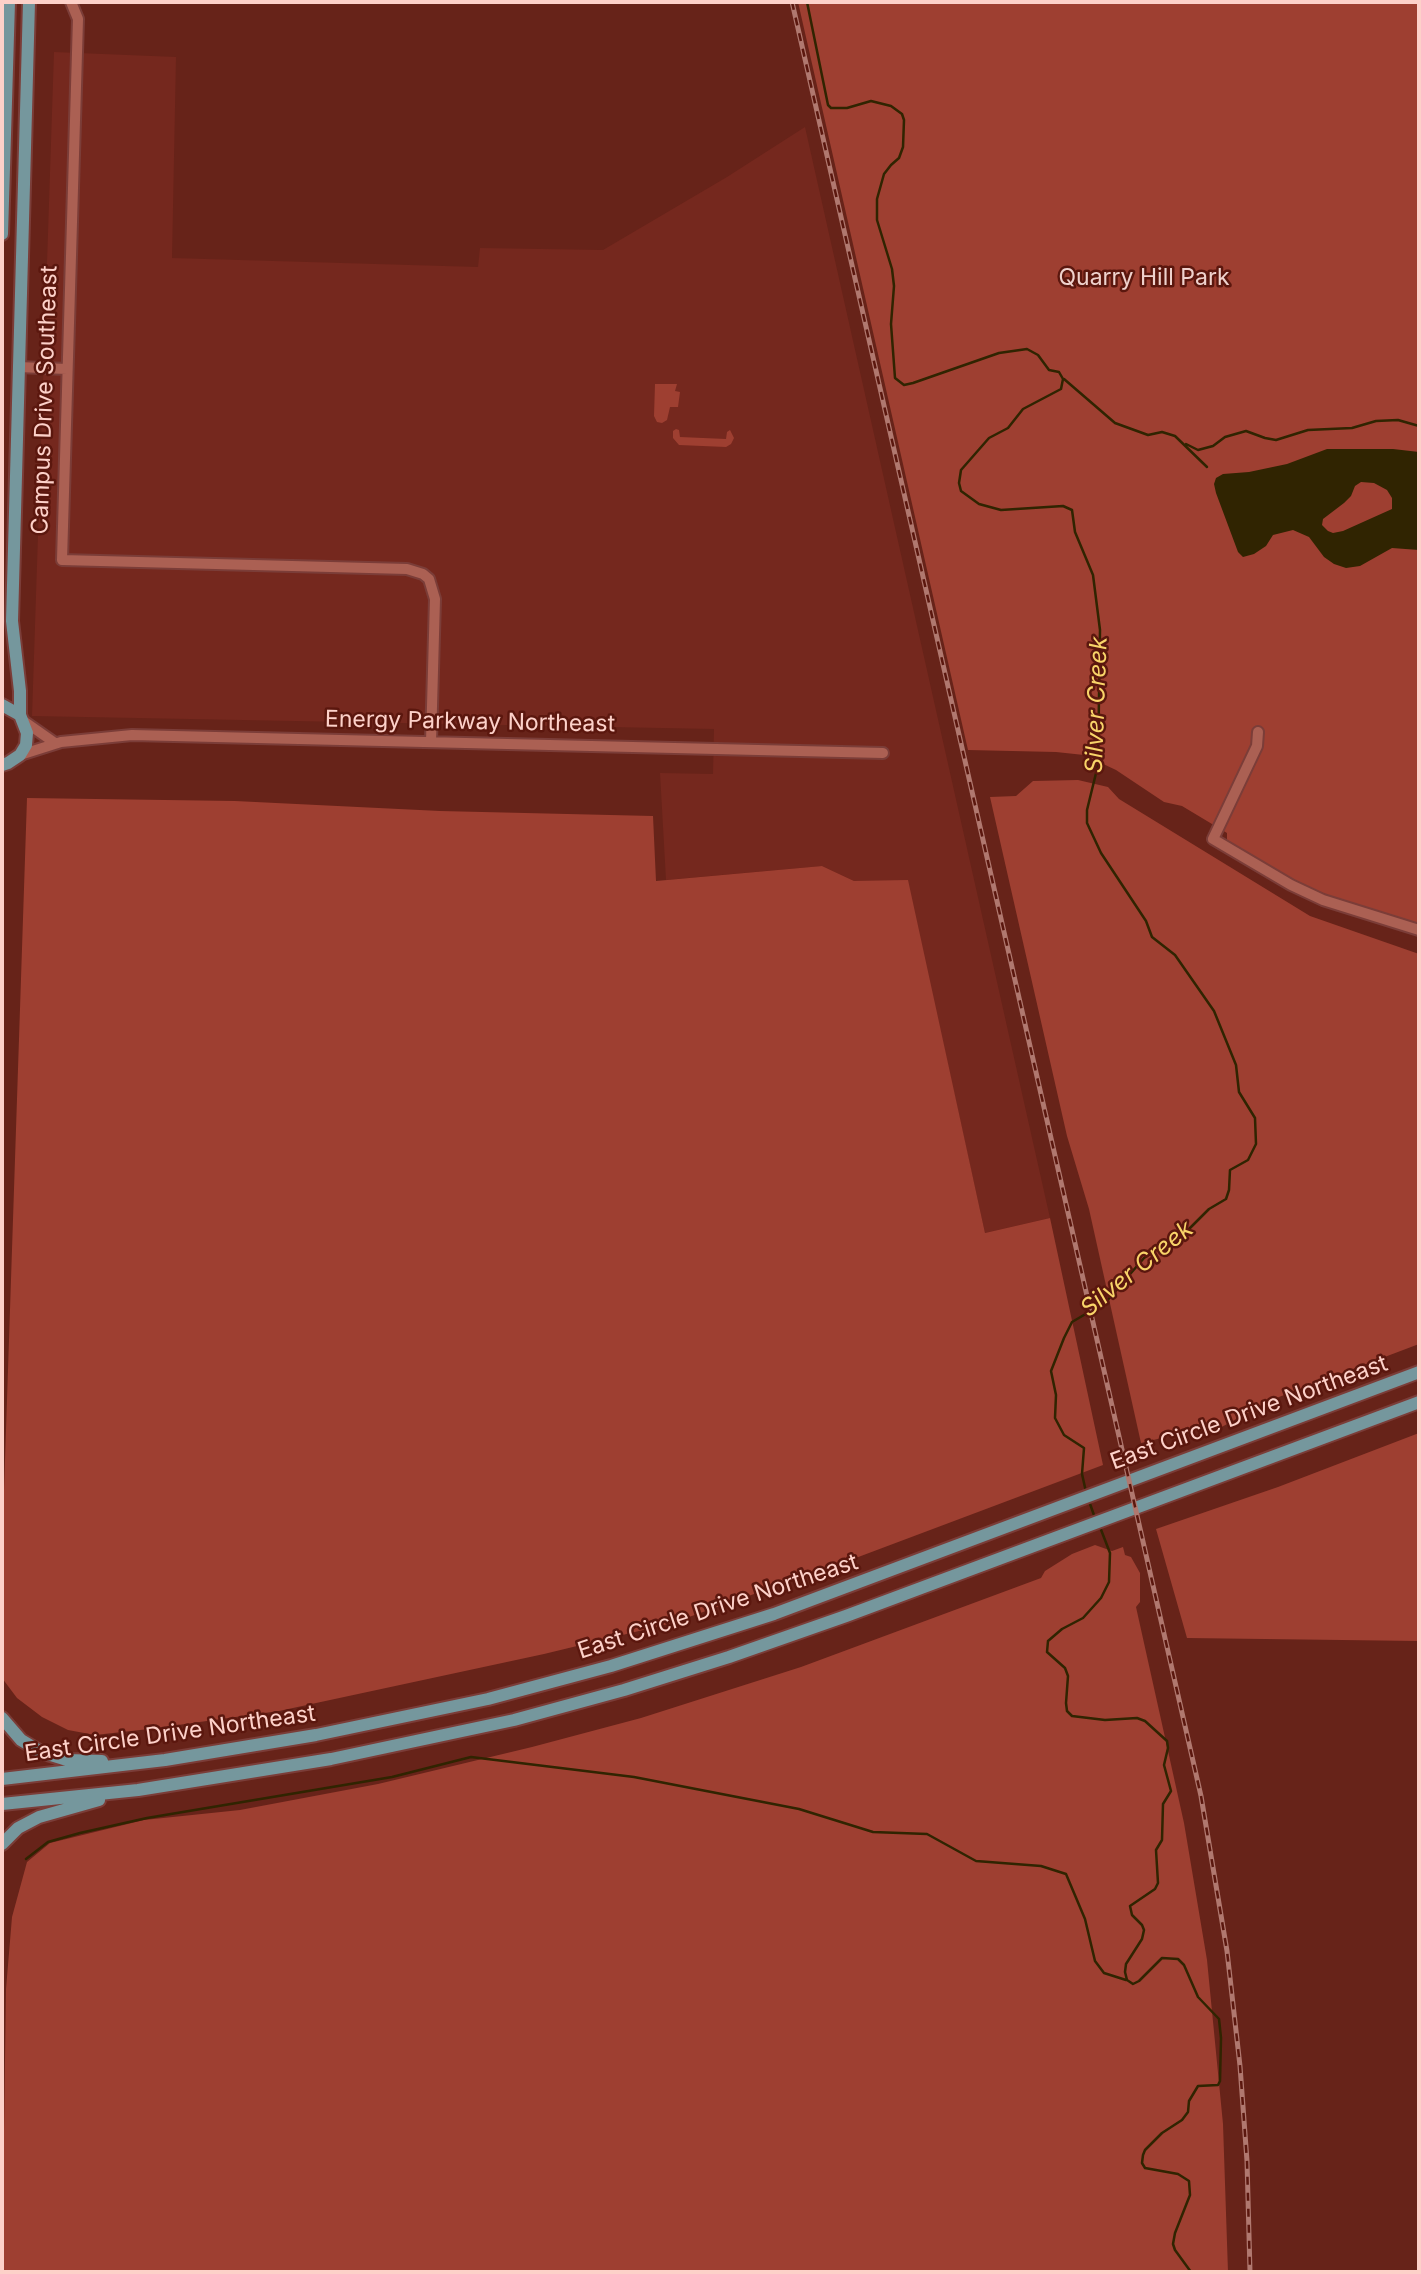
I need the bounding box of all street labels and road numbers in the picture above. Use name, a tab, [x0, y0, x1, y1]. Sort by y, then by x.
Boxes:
street label: Campus Drive Southeast	[27, 265, 63, 535]
street label: Energy Parkway Northeast	[325, 706, 615, 738]
street label: East Circle Drive Northeast	[1107, 1350, 1391, 1476]
street label: East Circle Drive Northeast	[574, 1549, 862, 1665]
street label: East Circle Drive Northeast	[23, 1700, 317, 1768]

